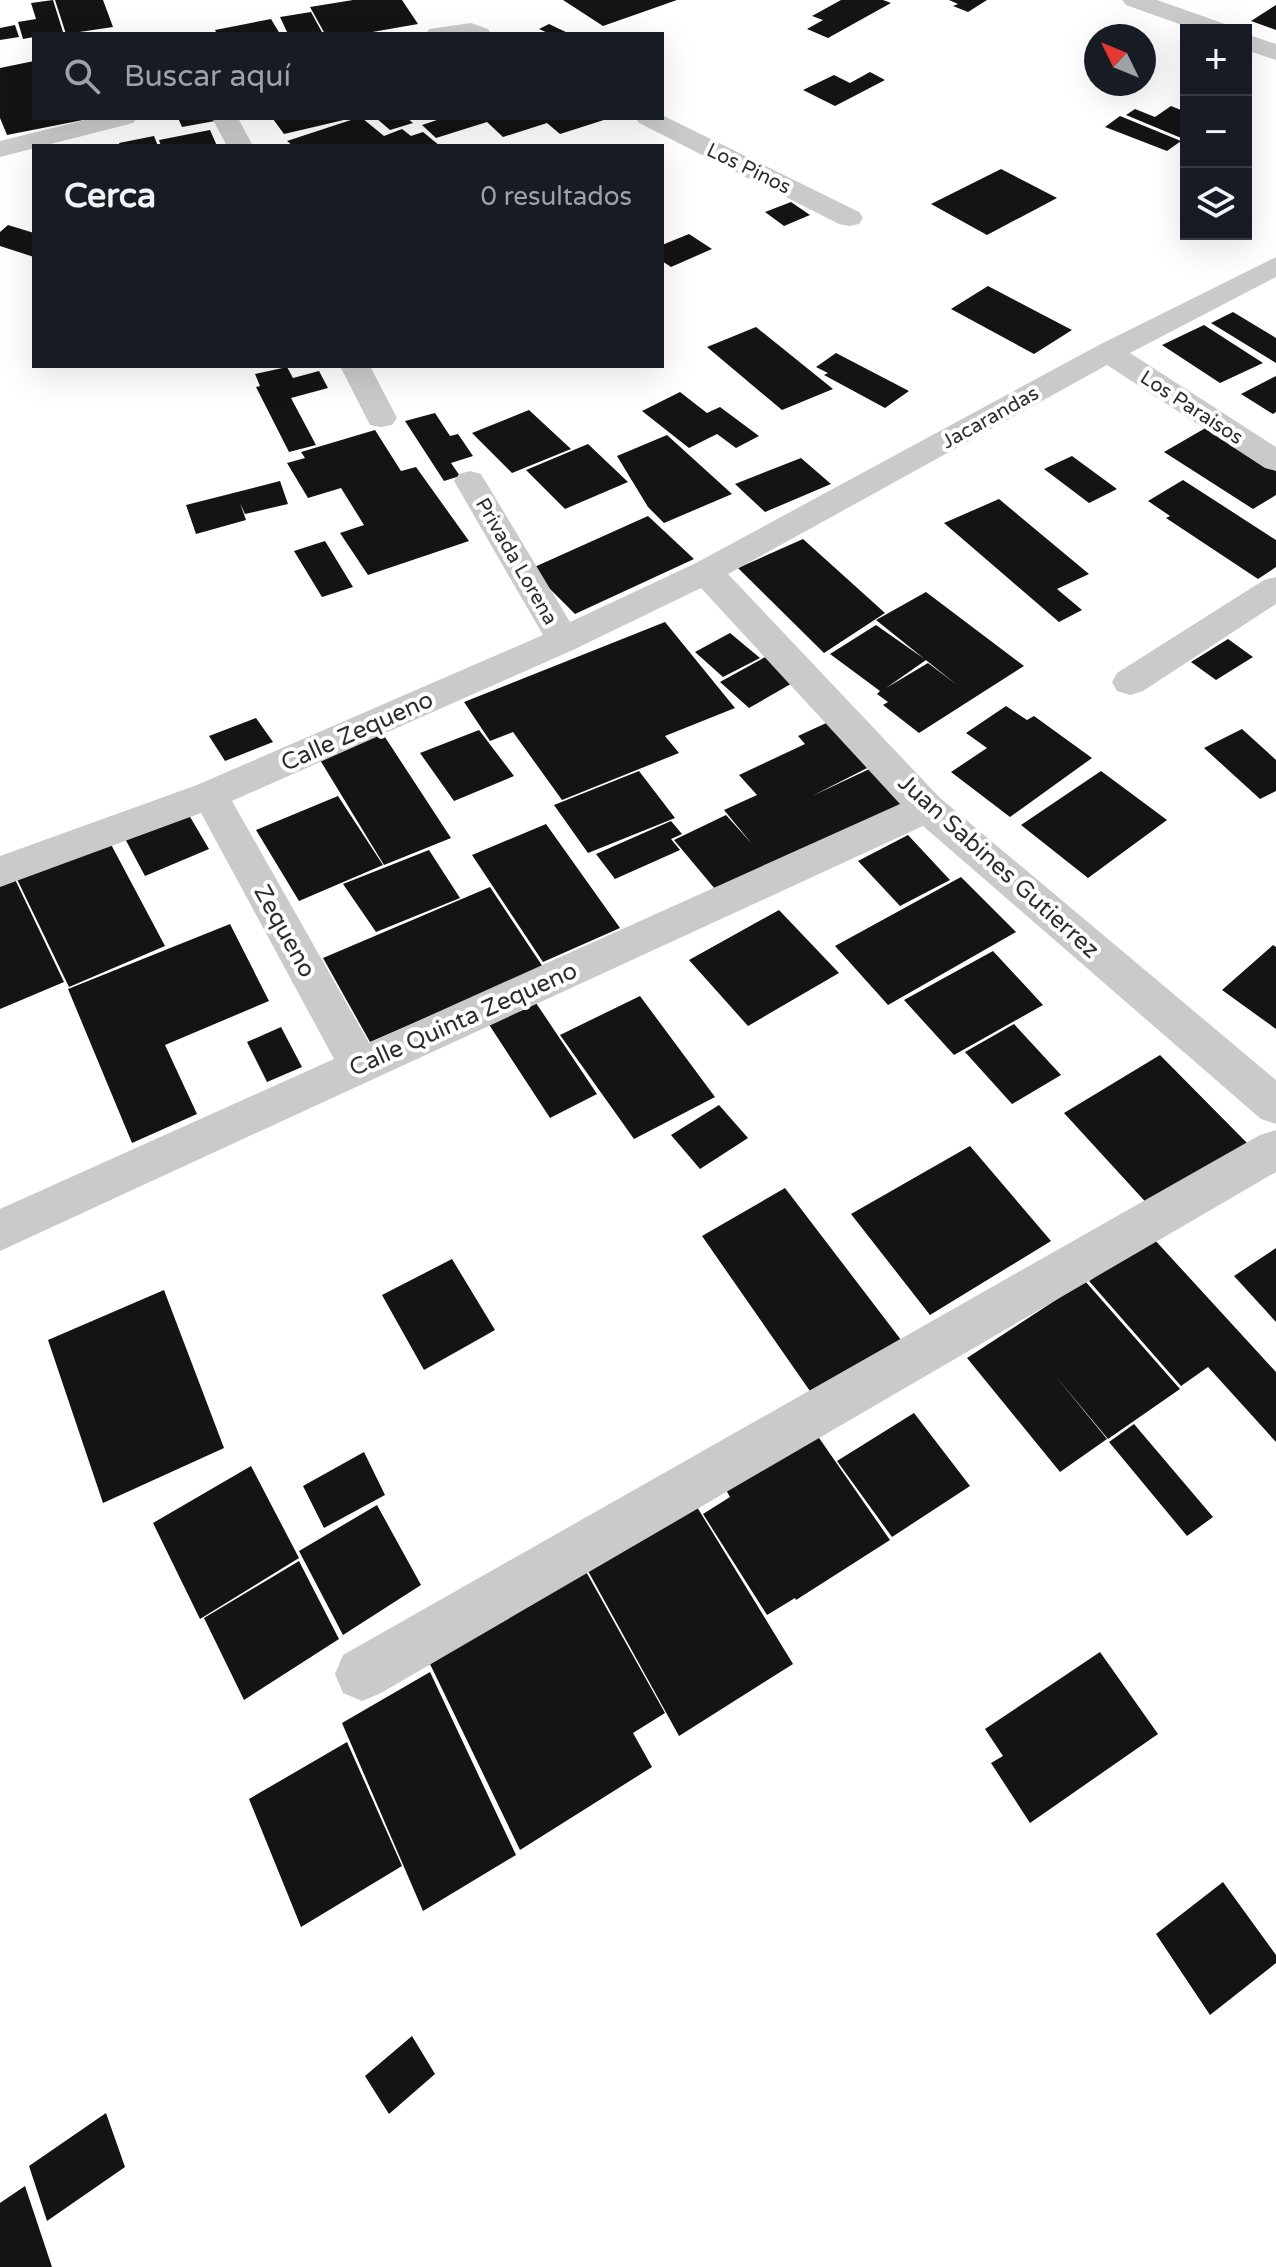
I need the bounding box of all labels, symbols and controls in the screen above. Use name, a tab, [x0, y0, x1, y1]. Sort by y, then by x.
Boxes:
north arrow	[1084, 24, 1156, 96]
map controls	[1180, 24, 1252, 240]
button: +	[1180, 24, 1252, 96]
search box	[32, 32, 664, 120]
icon: search	[60, 54, 104, 98]
text: Buscar aquí	[124, 58, 291, 95]
button: −	[1180, 96, 1252, 168]
street label: Los Pinos	[703, 138, 795, 200]
button: layers	[1180, 168, 1252, 240]
text: Cerca	[64, 176, 156, 217]
text: 0 resultados	[481, 181, 632, 212]
street label: Los Paraisos	[1135, 366, 1247, 450]
street label: Jacarandas	[938, 381, 1043, 454]
street label: Privada Lorena	[470, 494, 562, 629]
street label: Calle Zequeno	[277, 685, 438, 778]
street label: Juan Sabines Gutierrez	[892, 768, 1105, 964]
street label: Zequeno	[247, 880, 322, 983]
street label: Calle Quinta Zequeno	[345, 956, 582, 1083]

